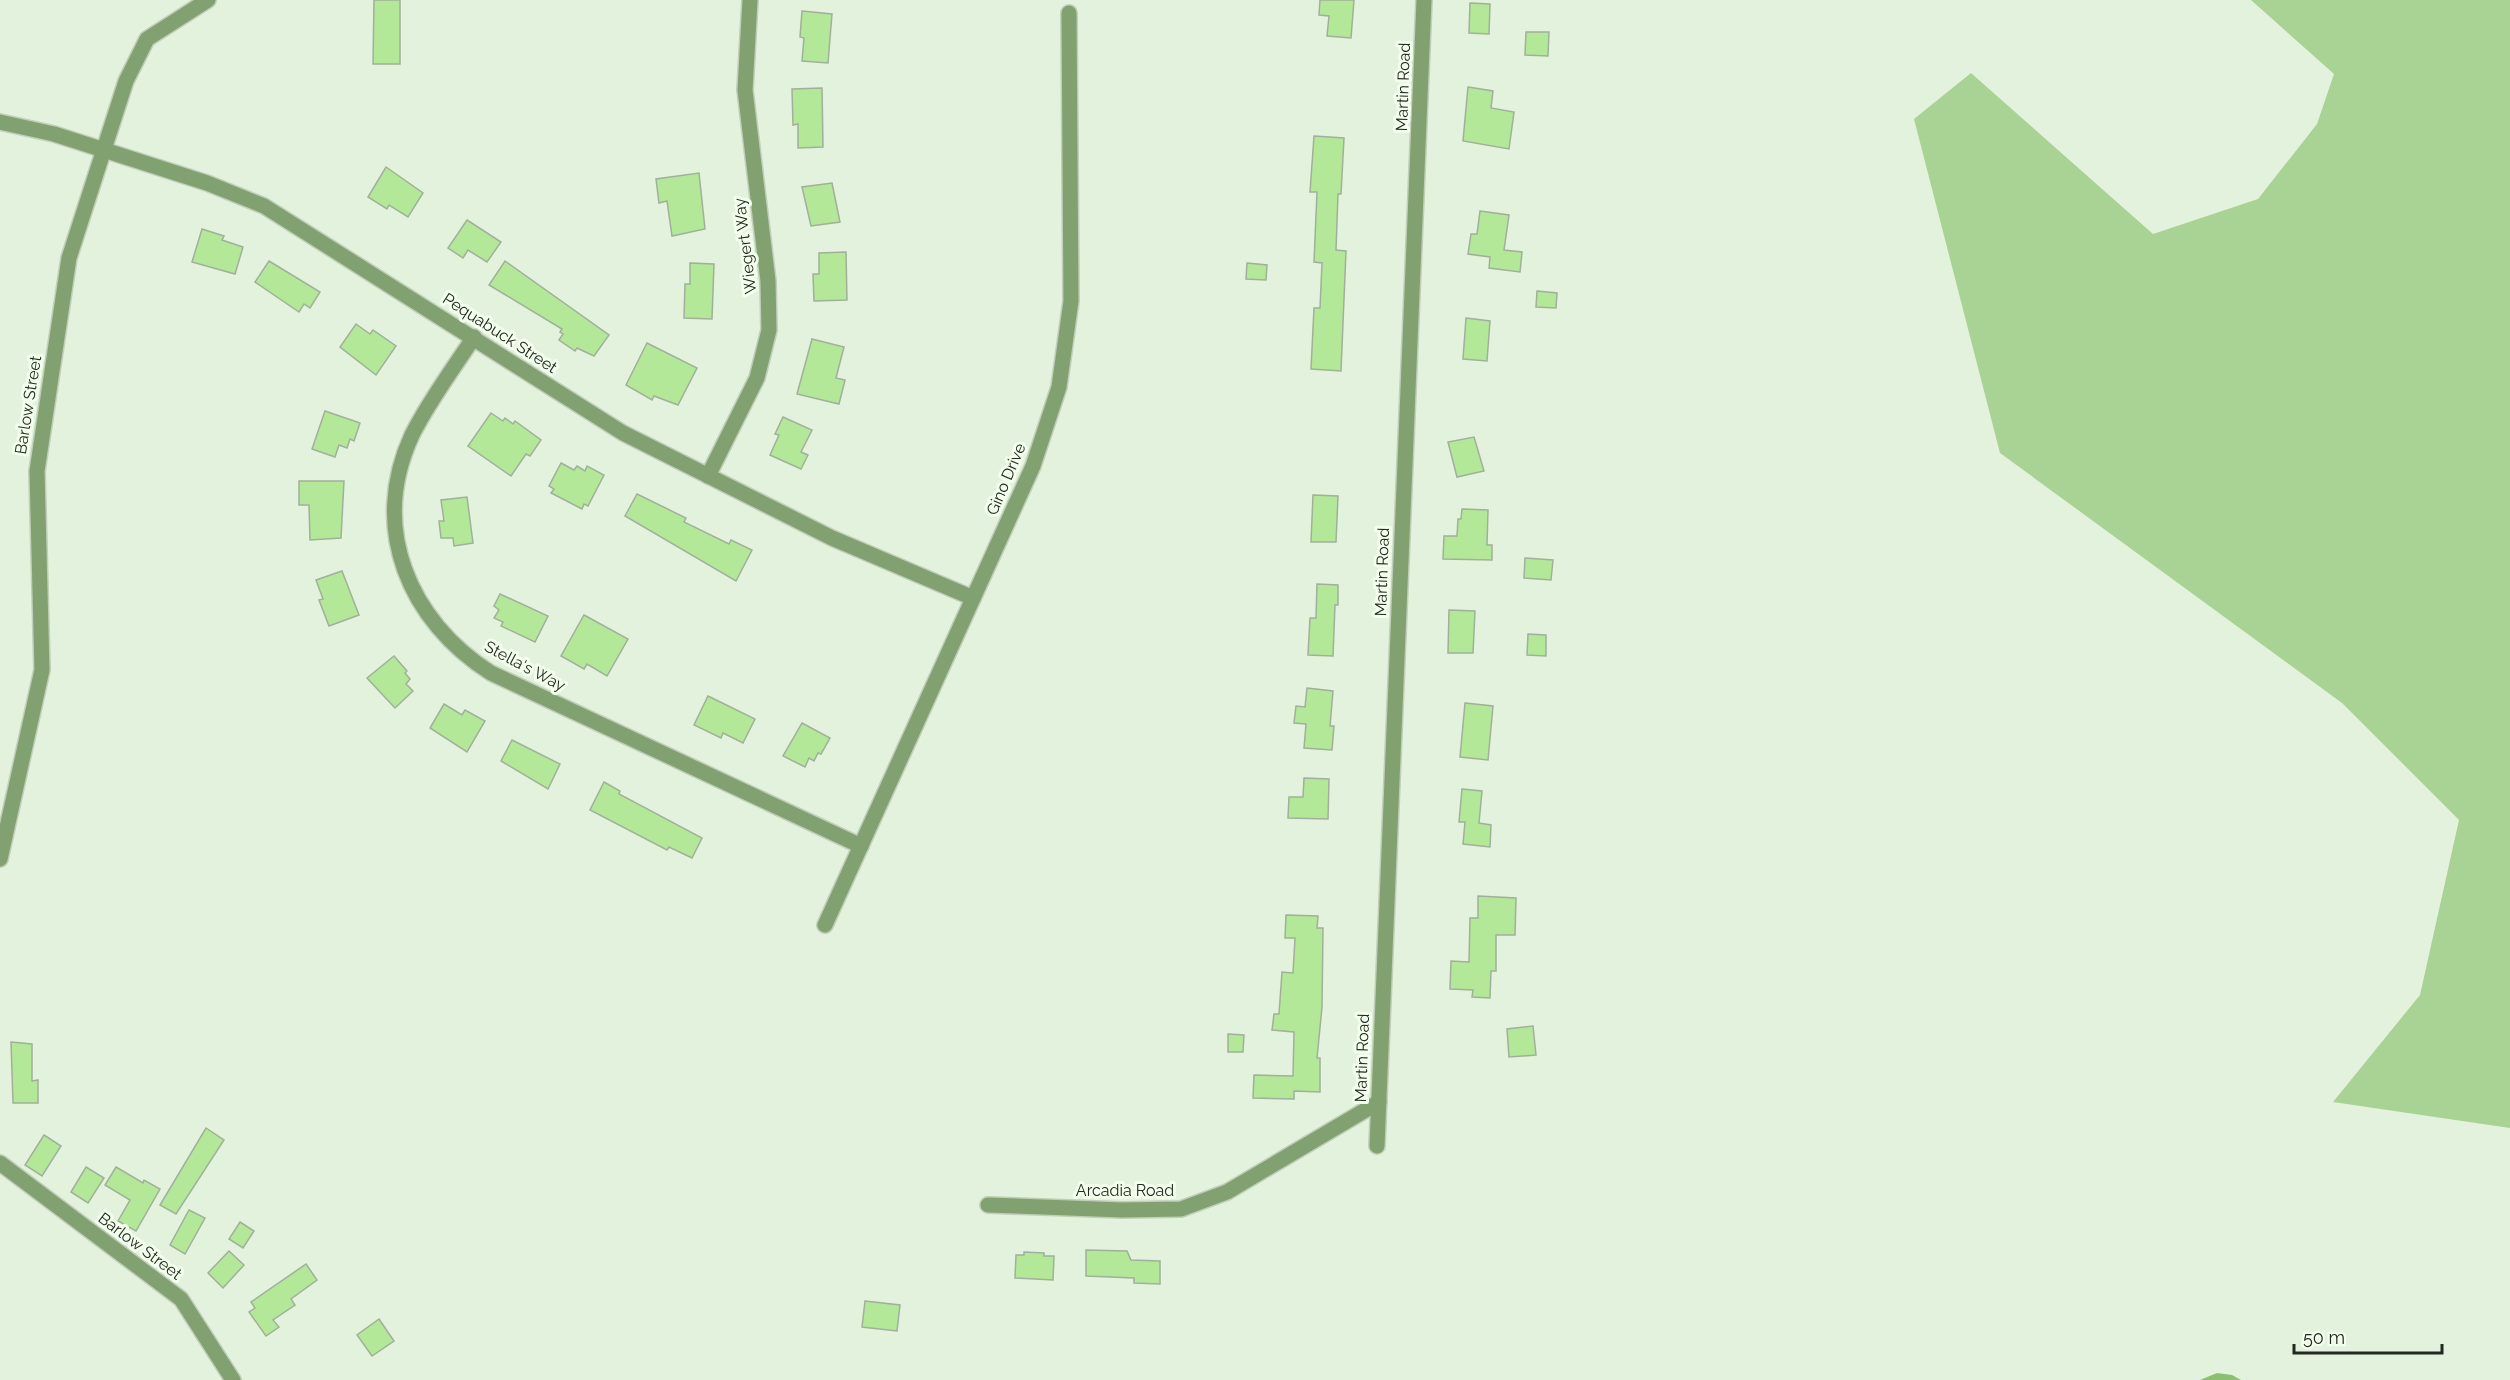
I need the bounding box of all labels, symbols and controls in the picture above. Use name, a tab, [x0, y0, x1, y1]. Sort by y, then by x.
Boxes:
street label: Martin Road	[1392, 42, 1414, 132]
street label: Wiegert Way	[730, 197, 760, 295]
street label: Pequabuck Street	[439, 289, 561, 377]
street label: Barlow Street	[11, 354, 45, 456]
street label: Gino Drive	[982, 440, 1030, 518]
street label: Martin Road	[1371, 527, 1393, 617]
street label: Stella's Way	[481, 637, 569, 695]
street label: Martin Road	[1351, 1013, 1373, 1103]
street label: Arcadia Road	[1076, 1181, 1174, 1200]
street label: Barlow Street	[95, 1208, 186, 1284]
scale bar	[2294, 1317, 2442, 1355]
text: 50 m	[2303, 1327, 2345, 1348]

